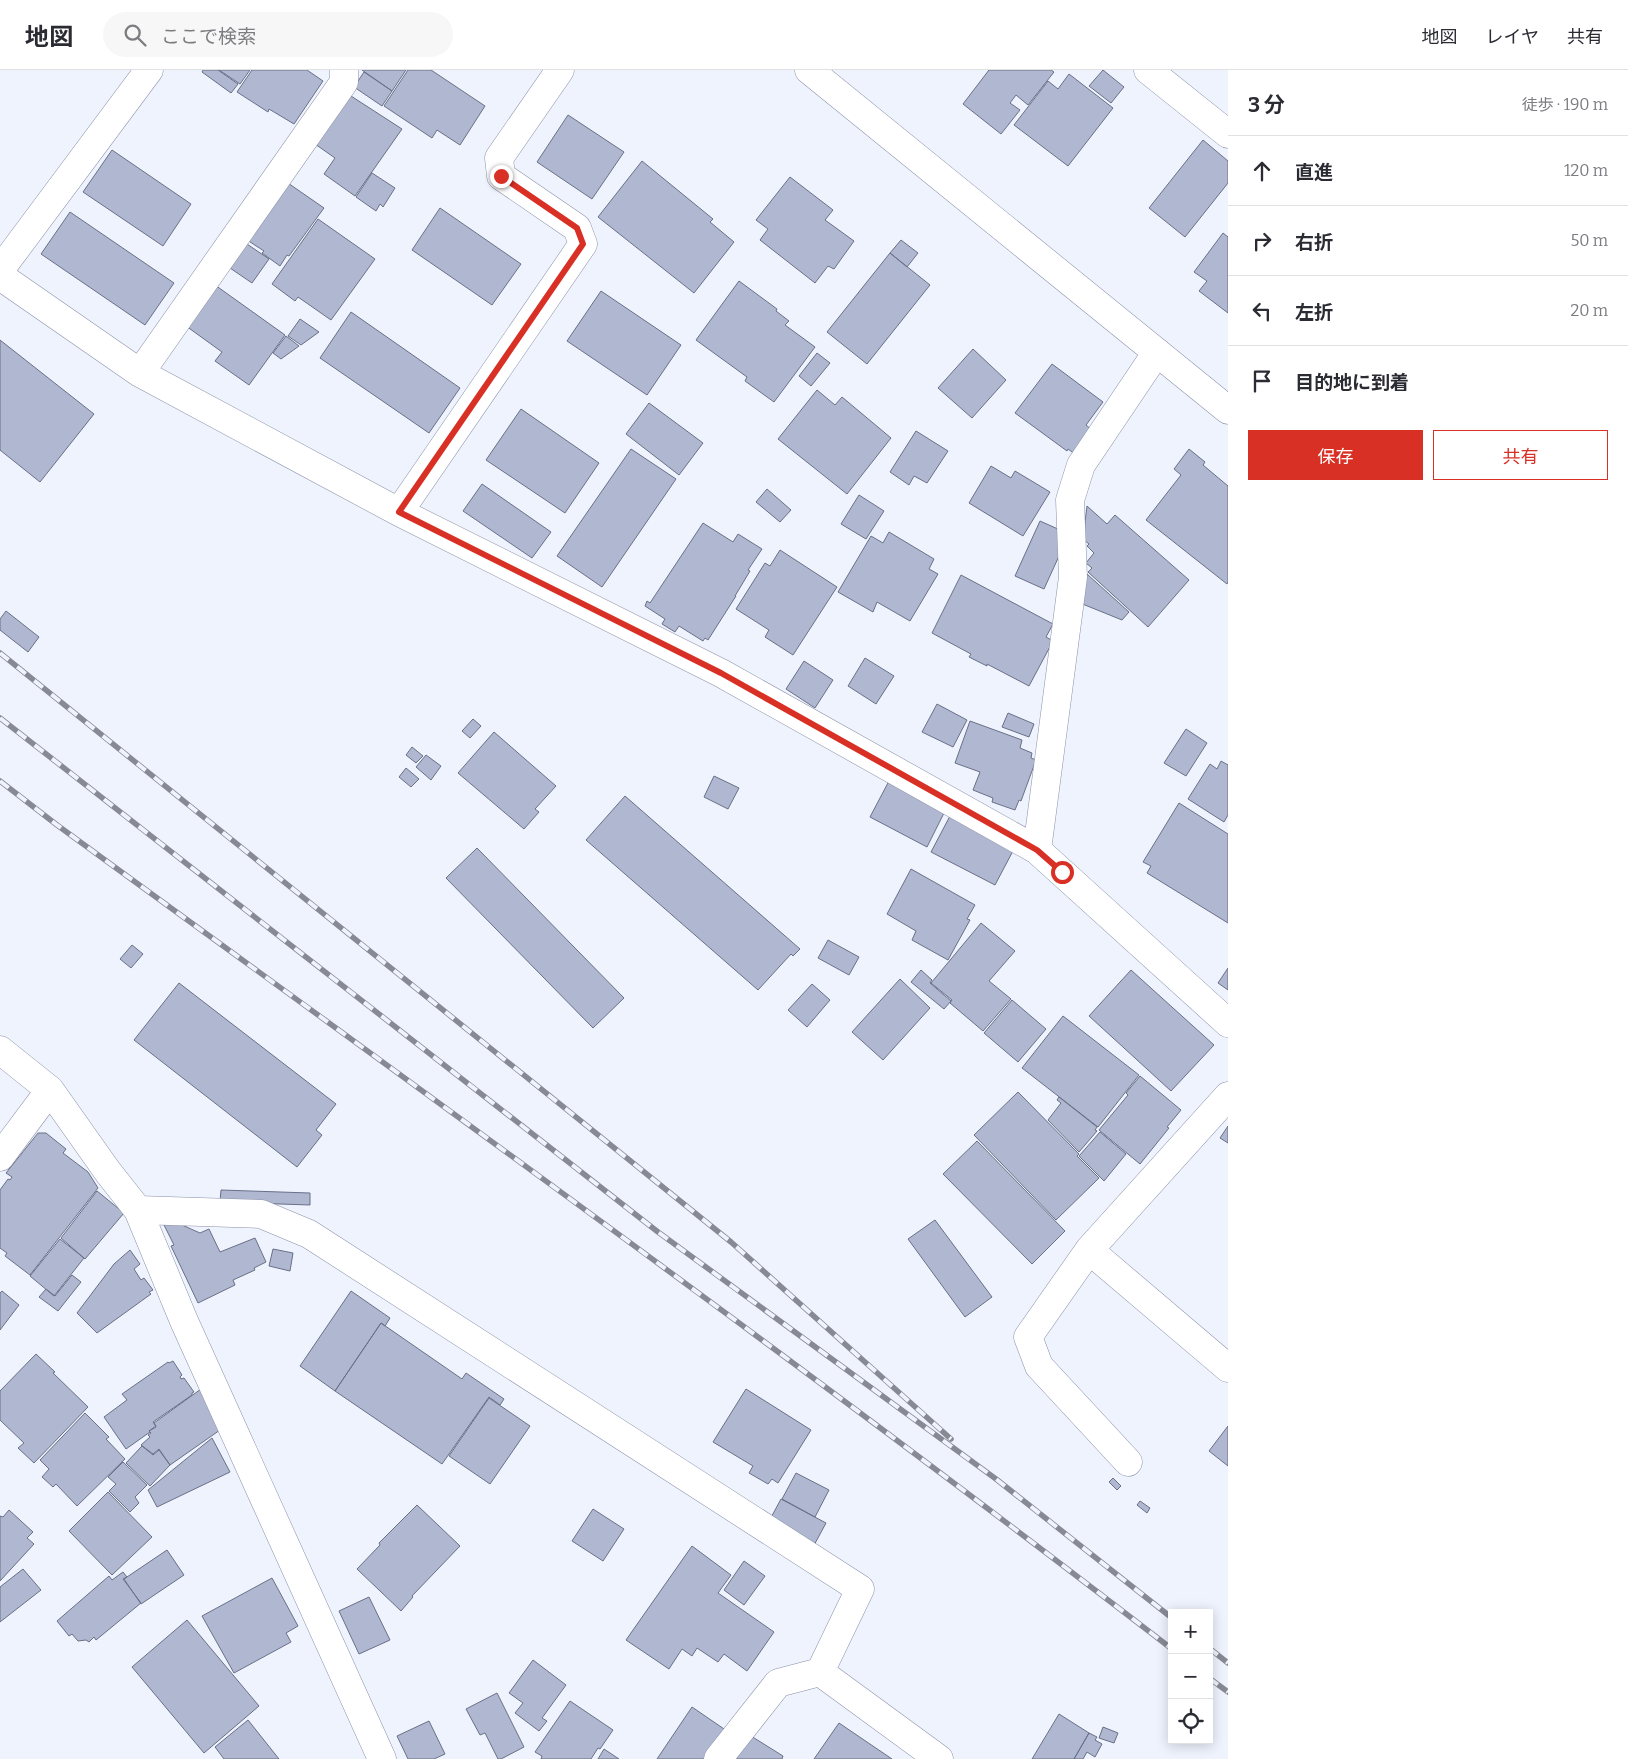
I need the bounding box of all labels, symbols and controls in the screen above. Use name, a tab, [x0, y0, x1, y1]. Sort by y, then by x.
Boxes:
search box	[103, 12, 453, 57]
icon: search	[121, 21, 149, 49]
text: 地図	[25, 23, 73, 51]
text: ここで検索	[161, 25, 256, 48]
text: 地図	[1422, 26, 1458, 48]
text: レイヤ	[1486, 26, 1539, 48]
text: 共有	[1567, 26, 1603, 48]
text: 3 分	[1248, 92, 1285, 118]
text: 徒歩 · 190 m	[1522, 95, 1608, 114]
icon: ahead	[1248, 157, 1276, 185]
text: 直進	[1295, 161, 1333, 184]
text: 120 m	[1564, 161, 1608, 180]
route end	[490, 165, 513, 188]
icon: right	[1248, 227, 1276, 255]
text: 右折	[1295, 231, 1333, 254]
text: 50 m	[1571, 231, 1608, 250]
icon: left	[1248, 297, 1276, 325]
text: 左折	[1295, 301, 1333, 324]
text: 20 m	[1571, 301, 1608, 320]
icon: arrive	[1248, 367, 1276, 395]
text: 目的地に到着	[1295, 371, 1409, 394]
button: 保存	[1248, 430, 1423, 480]
button: 共有	[1433, 430, 1608, 480]
route start	[1051, 861, 1074, 884]
map controls	[1168, 1609, 1213, 1744]
button: +	[1168, 1609, 1213, 1654]
button: −	[1168, 1654, 1213, 1699]
button: locate	[1168, 1699, 1213, 1744]

